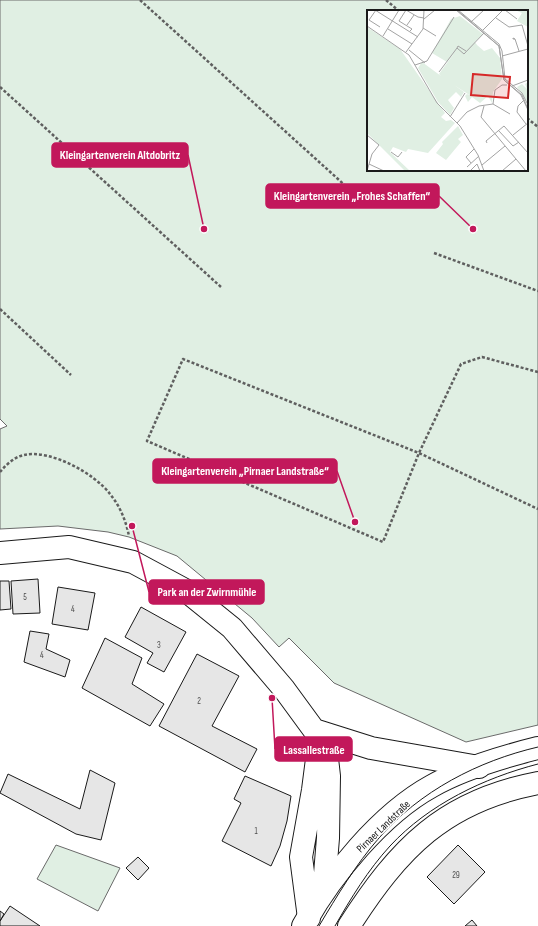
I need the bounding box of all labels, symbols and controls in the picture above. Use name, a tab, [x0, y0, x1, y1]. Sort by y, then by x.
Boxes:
inset map	[367, 10, 528, 171]
callout: Kleingartenverein Altdobritz	[52, 143, 188, 167]
text: Kleingartenverein Altdobritz	[60, 148, 181, 163]
callout: Kleingartenverein „Frohes Schaffen“	[266, 184, 439, 208]
text: Kleingartenverein „Frohes Schaffen“	[274, 189, 430, 204]
callout: Kleingartenverein „Pirnaer Landstraße“	[153, 459, 337, 483]
text: Kleingartenverein „Pirnaer Landstraße“	[161, 464, 329, 479]
callout: Park an der Zwirnmühle	[149, 580, 264, 604]
text: Park an der Zwirnmühle	[158, 585, 256, 600]
house number: 5	[23, 592, 27, 603]
house number: 4	[71, 604, 75, 615]
house number: 3	[157, 640, 161, 651]
house number: 4	[40, 650, 44, 661]
house number: 2	[197, 696, 201, 707]
callout: Lassallestraße	[275, 737, 352, 761]
text: Lassallestraße	[283, 743, 345, 758]
street label: Pirnaer Landstraße	[354, 798, 413, 855]
house number: 1	[254, 826, 258, 837]
house number: 29	[452, 870, 460, 881]

